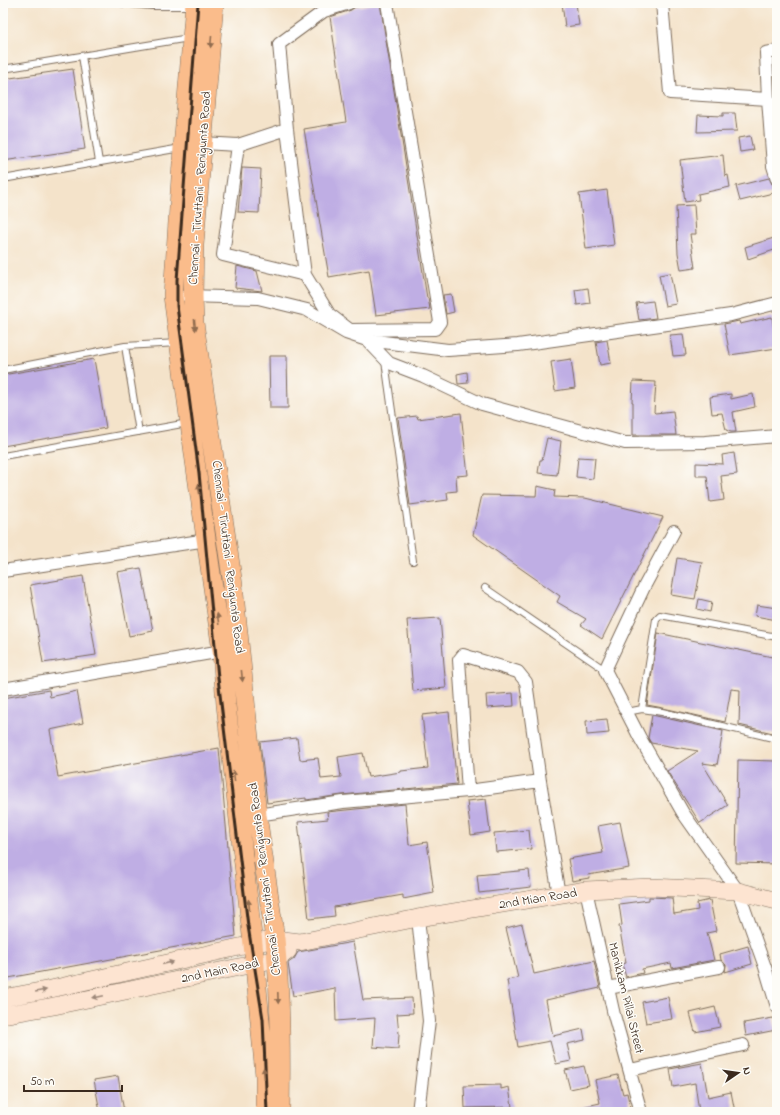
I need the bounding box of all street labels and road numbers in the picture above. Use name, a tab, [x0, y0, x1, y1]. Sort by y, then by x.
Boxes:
street label: Chennai - Tiruttani - Renigunta Road	[184, 90, 217, 286]
street label: Chennai - Tiruttani - Renigunta Road	[206, 460, 249, 655]
street label: Chennai - Tiruttani - Renigunta Road	[244, 781, 287, 976]
street label: 2nd Mian Road	[498, 883, 579, 915]
street label: Manikkam Pillai Street	[603, 940, 649, 1056]
street label: 2nd Main Road	[180, 953, 261, 988]

